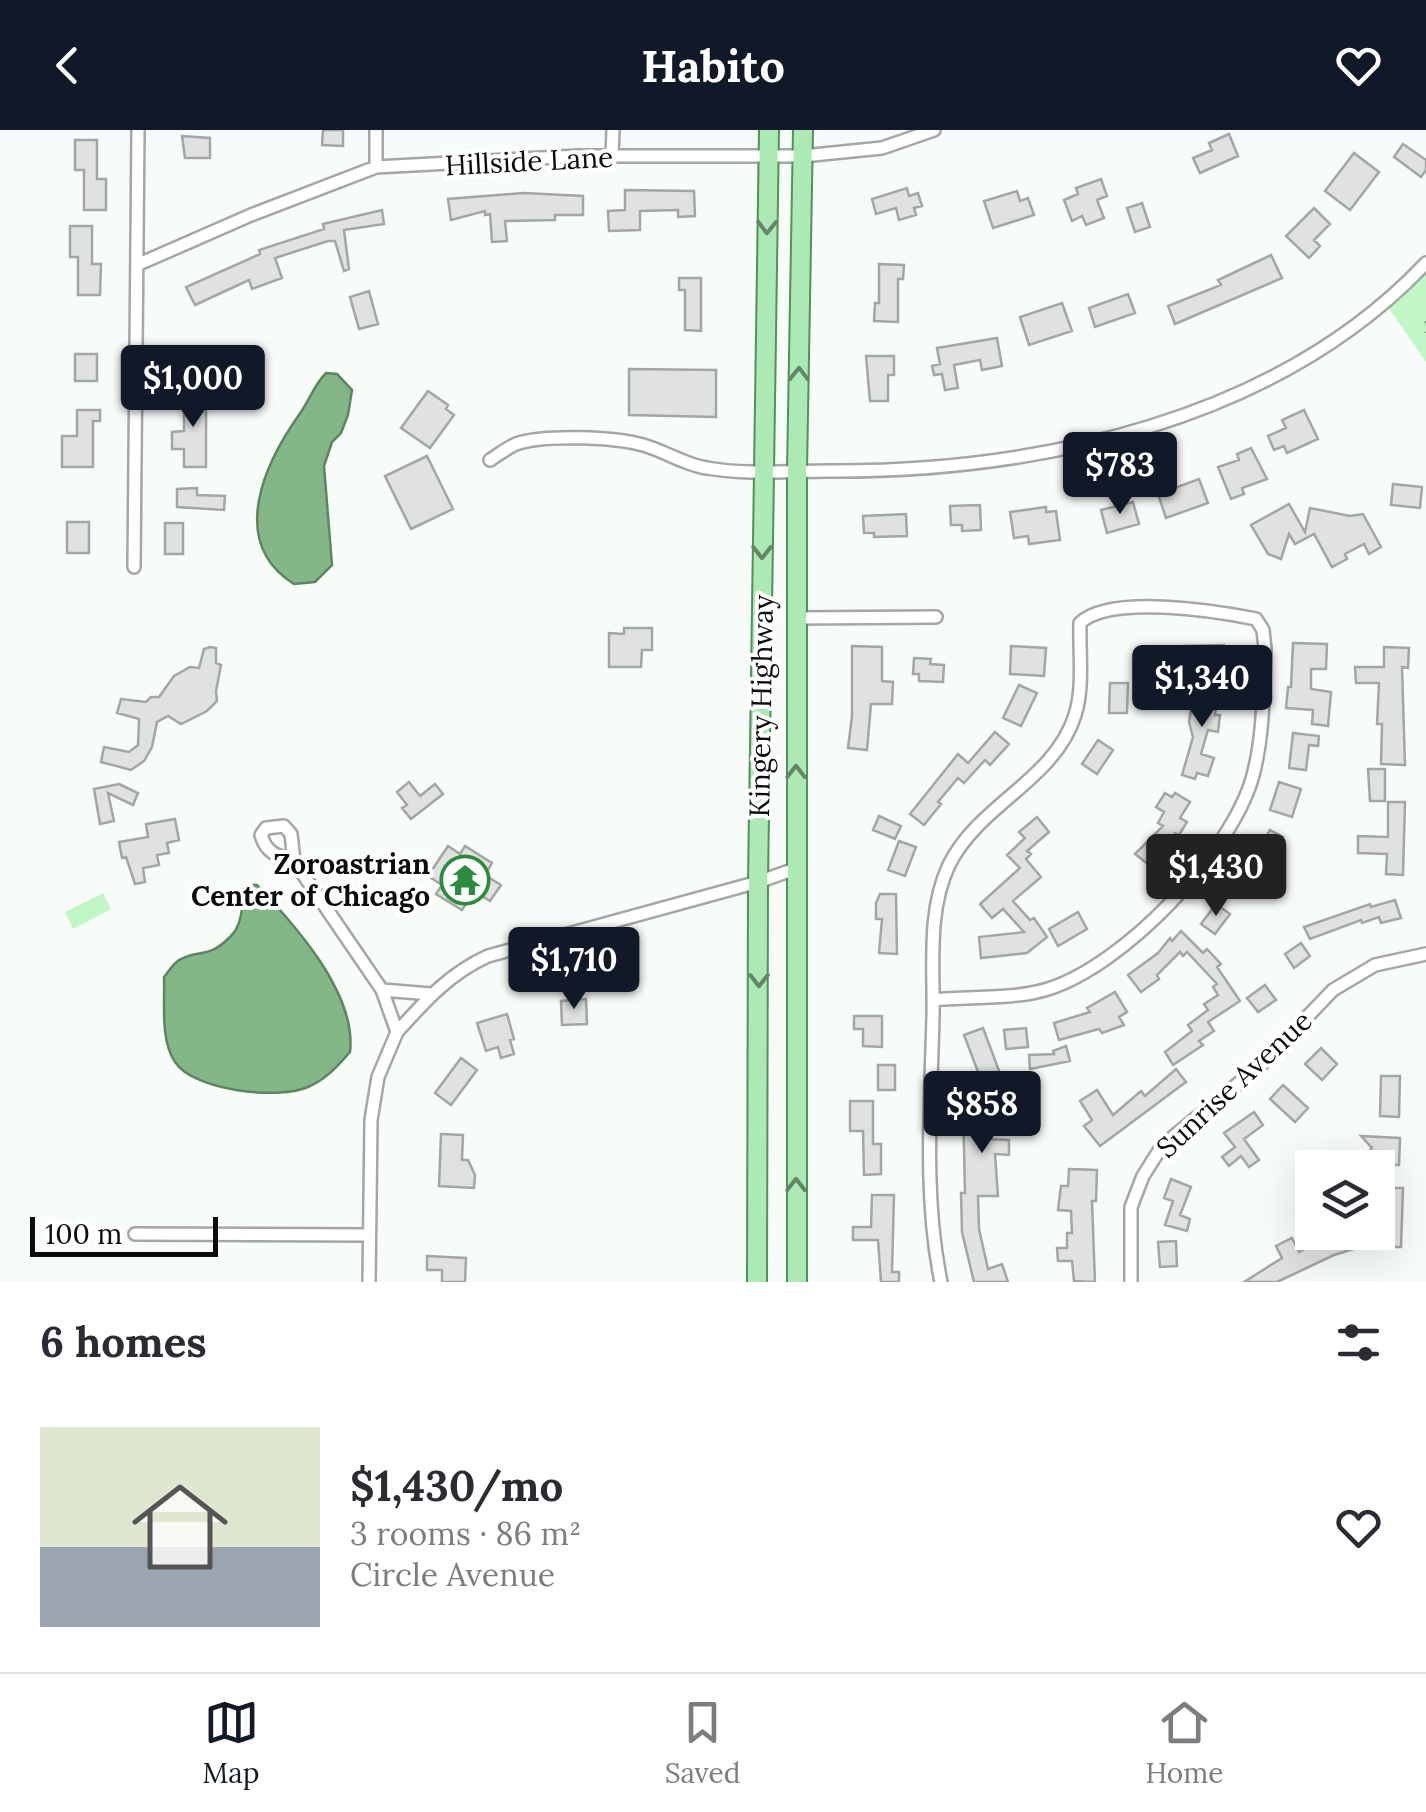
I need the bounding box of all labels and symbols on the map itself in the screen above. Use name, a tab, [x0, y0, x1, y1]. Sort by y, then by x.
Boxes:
street label: Hillside Lane	[444, 139, 614, 183]
one-way arrow	[756, 220, 778, 236]
pin: $1,000	[112, 345, 274, 430]
one-way arrow	[788, 365, 810, 380]
pin: $783	[1061, 432, 1179, 517]
one-way arrow	[752, 545, 773, 561]
street label: Kingery Highway	[741, 594, 781, 818]
pin: $1,340	[1121, 645, 1283, 730]
one-way arrow	[785, 763, 807, 778]
pin: $1,430	[1135, 834, 1297, 919]
place label: Zoroastrian Center of Chicago	[191, 846, 430, 914]
temple icon: Zoroastrian Center of Chicago	[439, 854, 491, 906]
pin: $1,710	[493, 927, 655, 1012]
one-way arrow	[748, 972, 770, 988]
street label: Sunrise Avenue	[1149, 1003, 1319, 1165]
pin: $858	[923, 1071, 1041, 1156]
one-way arrow	[785, 1176, 807, 1192]
scale bar	[30, 1212, 218, 1256]

